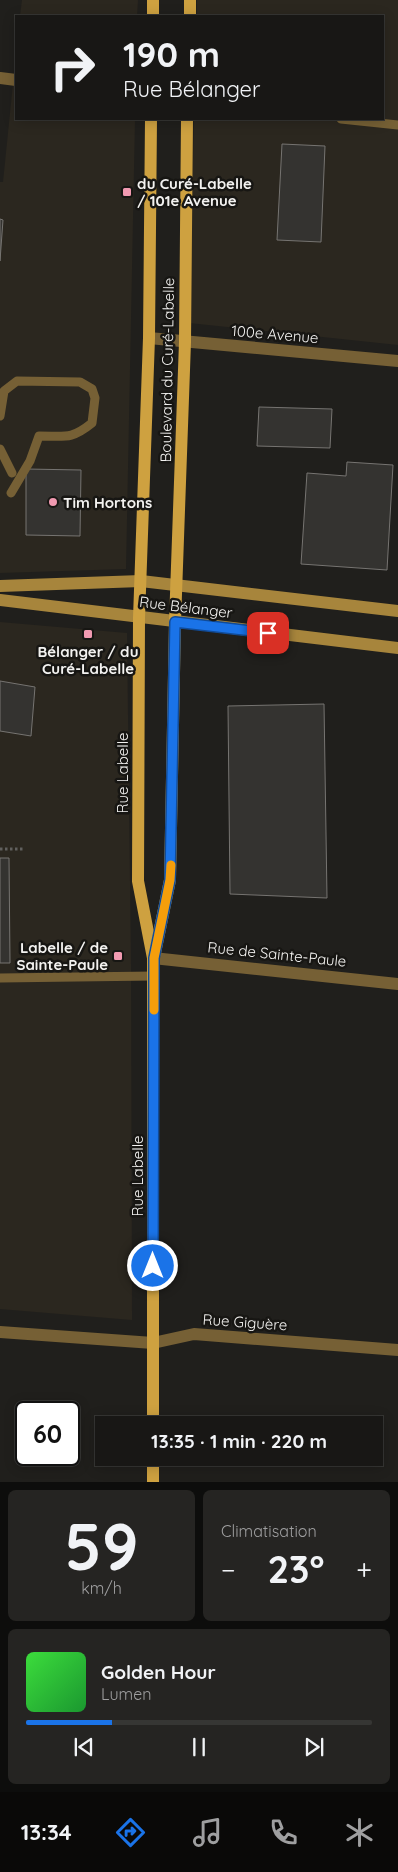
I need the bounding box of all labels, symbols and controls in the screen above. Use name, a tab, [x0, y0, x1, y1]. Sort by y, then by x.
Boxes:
text: 190 m	[123, 32, 220, 76]
icon: right	[40, 35, 105, 100]
text: Rue Bélanger	[123, 75, 261, 103]
place label: du Curé-Labelle / 101e Avenue	[137, 174, 252, 210]
marker: du Curé-Labelle / 101e Avenue	[121, 186, 133, 198]
street label: Boulevard du Curé-Labelle	[156, 278, 178, 462]
street label: 100e Avenue	[231, 321, 319, 347]
place label: Tim Hortons	[63, 493, 152, 512]
marker: Tim Hortons	[47, 496, 59, 508]
street label: Rue Bélanger	[138, 592, 234, 622]
pin	[247, 612, 289, 654]
icon: arrive	[254, 619, 282, 647]
marker: Bélanger / du Curé-Labelle	[82, 628, 94, 640]
place label: Bélanger / du Curé-Labelle	[37, 642, 139, 678]
street label: Rue Labelle	[113, 733, 132, 813]
street label: Rue de Sainte-Paule	[207, 937, 347, 971]
place label: Labelle / de Sainte-Paule	[16, 938, 108, 974]
marker: Labelle / de Sainte-Paule	[112, 950, 124, 962]
street label: Rue Labelle	[128, 1136, 147, 1216]
position arrow	[126, 1239, 178, 1291]
street label: Rue Giguère	[202, 1310, 288, 1334]
speed limit sign: 60	[15, 1401, 80, 1466]
text: 13:35 · 1 min · 220 m	[151, 1429, 327, 1453]
text: 59	[64, 1505, 139, 1586]
text: Climatisation	[221, 1521, 317, 1541]
text: 23°	[267, 1545, 324, 1593]
text: −	[221, 1552, 236, 1587]
text: +	[356, 1552, 372, 1587]
text: km/h	[81, 1578, 122, 1598]
text: Golden Hour	[101, 1660, 216, 1684]
text: Lumen	[101, 1684, 152, 1704]
icon: previous	[70, 1733, 98, 1761]
icon: pause	[185, 1733, 213, 1761]
icon: next	[300, 1733, 328, 1761]
icon: directions	[113, 1815, 148, 1850]
icon: music	[190, 1815, 225, 1850]
icon: phone	[266, 1815, 301, 1850]
icon: climate	[342, 1815, 377, 1850]
text: 13:34	[21, 1818, 72, 1846]

